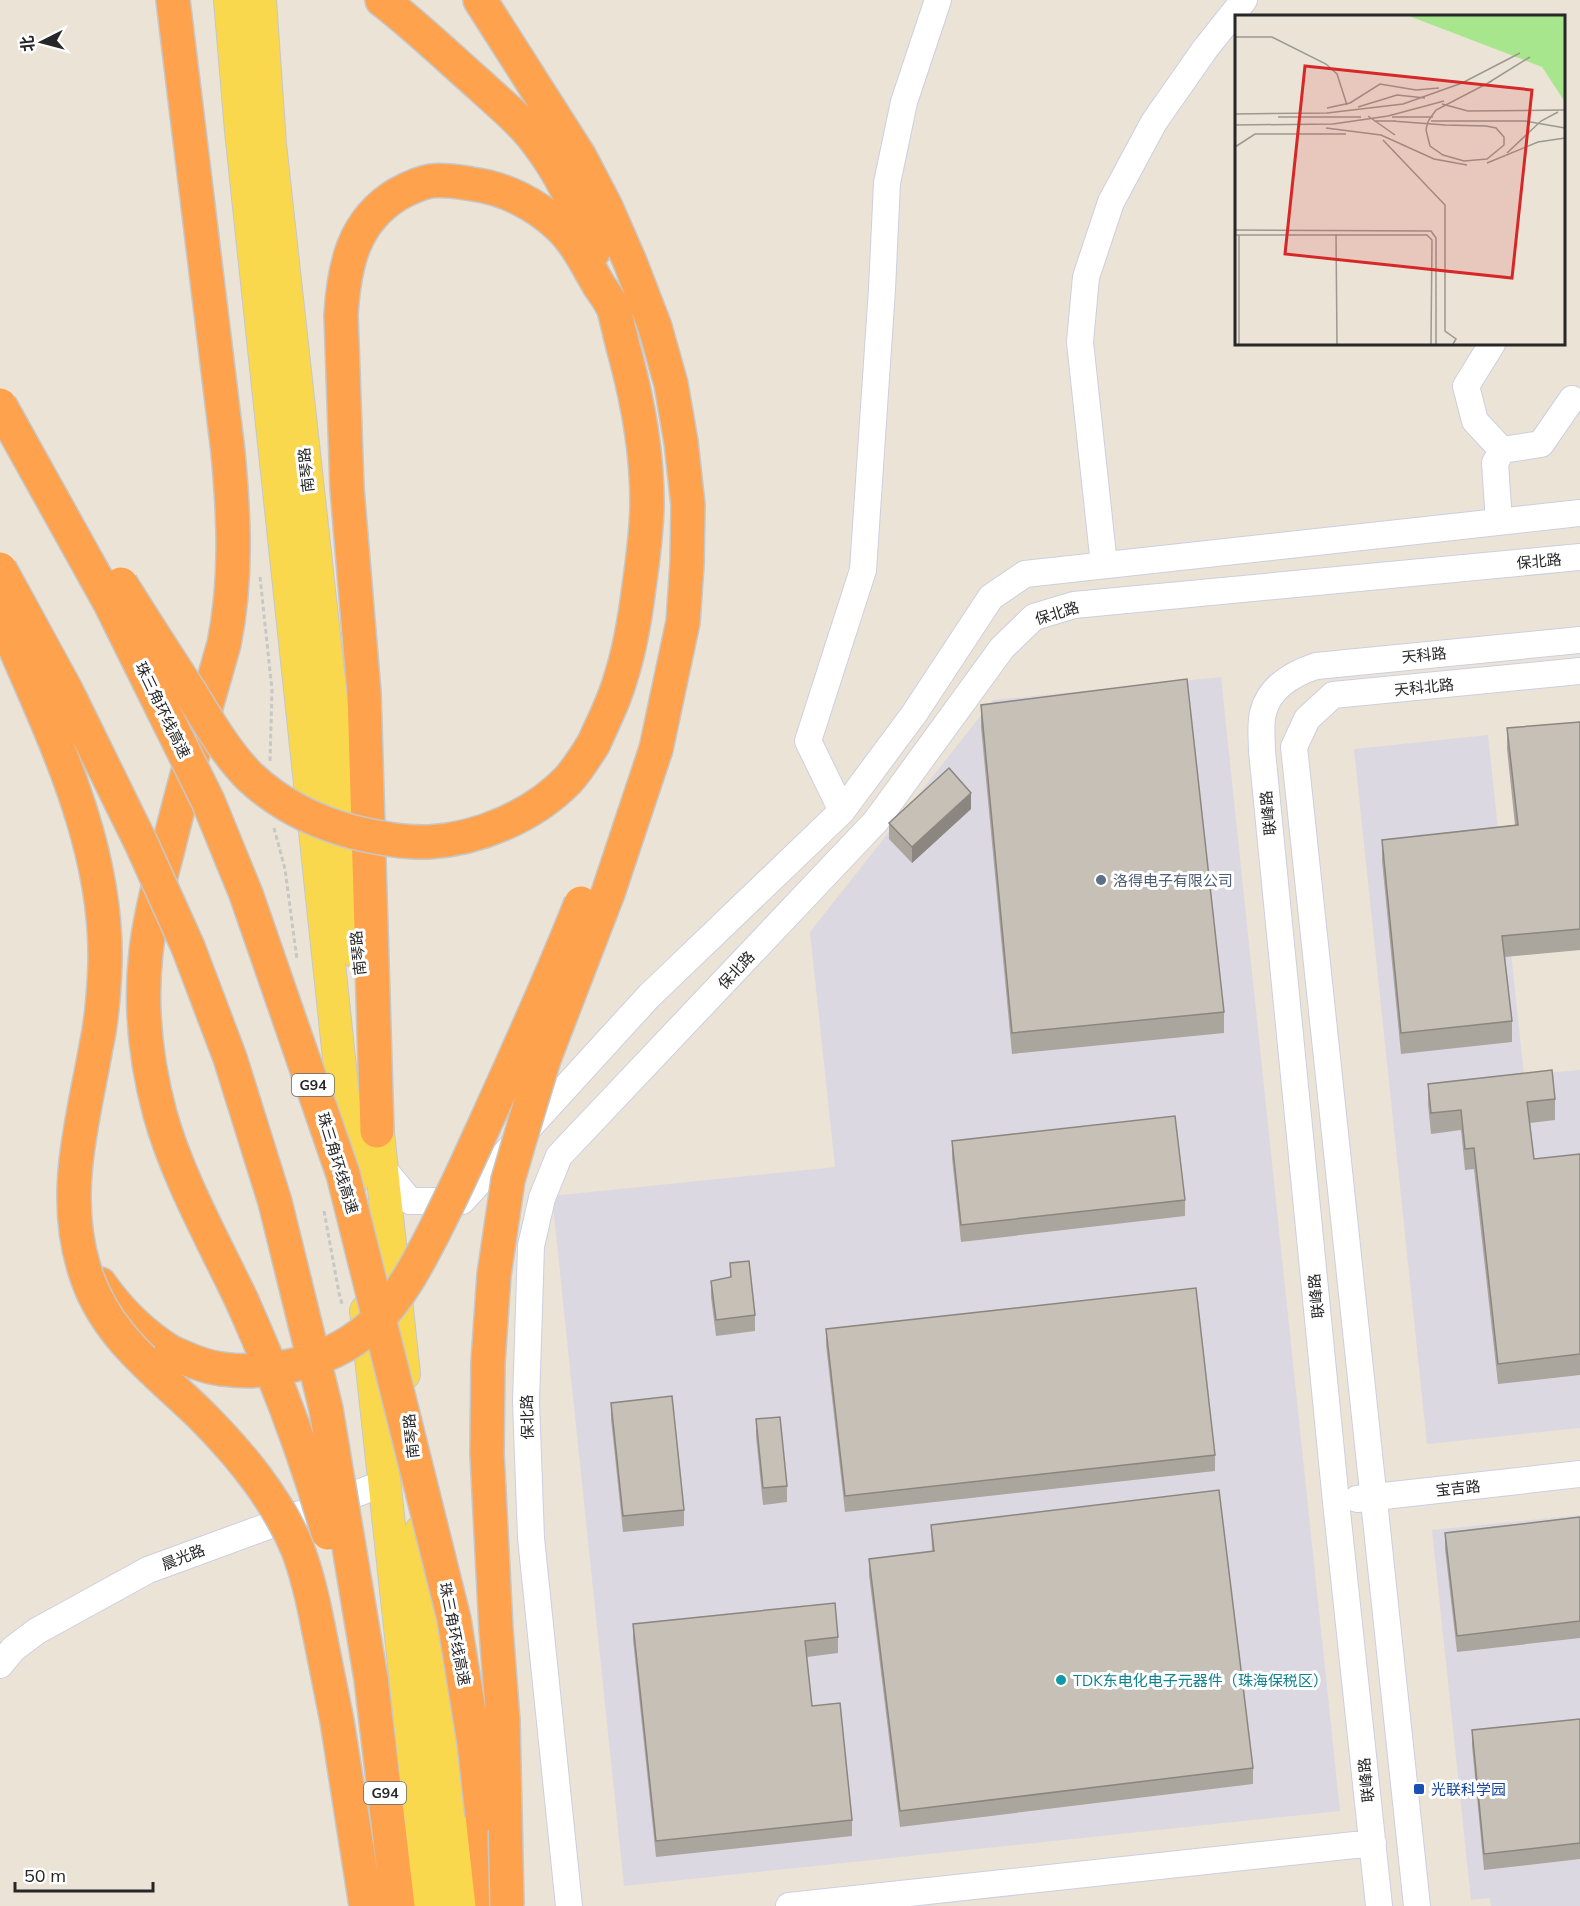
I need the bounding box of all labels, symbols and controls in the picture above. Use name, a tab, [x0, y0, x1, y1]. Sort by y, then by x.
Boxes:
north arrow	[12, 12, 72, 72]
inset map	[1235, 15, 1565, 345]
text: 北	[16, 35, 38, 53]
street label: 南琴路	[294, 447, 318, 493]
street label: 保北路	[1516, 550, 1562, 572]
street label: 保北路	[1033, 597, 1081, 629]
street label: 天科路	[1401, 643, 1447, 667]
street label: 珠三角环线高速	[131, 659, 195, 761]
street label: 天科北路	[1393, 674, 1455, 700]
street label: 联峰路	[1256, 790, 1280, 836]
place label: 洛得电子有限公司	[1113, 871, 1233, 890]
marker: 洛得电子有限公司	[1094, 873, 1108, 887]
street label: 南琴路	[346, 930, 370, 976]
street label: 保北路	[714, 947, 758, 993]
road number: G94	[292, 1074, 334, 1096]
street label: 珠三角环线高速	[314, 1110, 362, 1216]
street label: 联峰路	[1304, 1273, 1328, 1319]
street label: 保北路	[517, 1394, 537, 1440]
street label: 南琴路	[399, 1413, 423, 1459]
street label: 宝吉路	[1435, 1476, 1481, 1500]
street label: 晨光路	[159, 1540, 207, 1574]
street label: 珠三角环线高速	[436, 1581, 474, 1687]
place label: TDK东电化电子元器件（珠海保税区）	[1073, 1671, 1328, 1690]
marker: TDK东电化电子元器件（珠海保税区）	[1054, 1673, 1068, 1687]
street label: 联峰路	[1354, 1757, 1378, 1803]
place label: 光联科学园	[1431, 1780, 1506, 1799]
road number: G94	[364, 1782, 406, 1804]
marker: 光联科学园	[1412, 1782, 1426, 1796]
scale bar	[15, 1855, 153, 1893]
text: 50 m	[24, 1864, 66, 1887]

